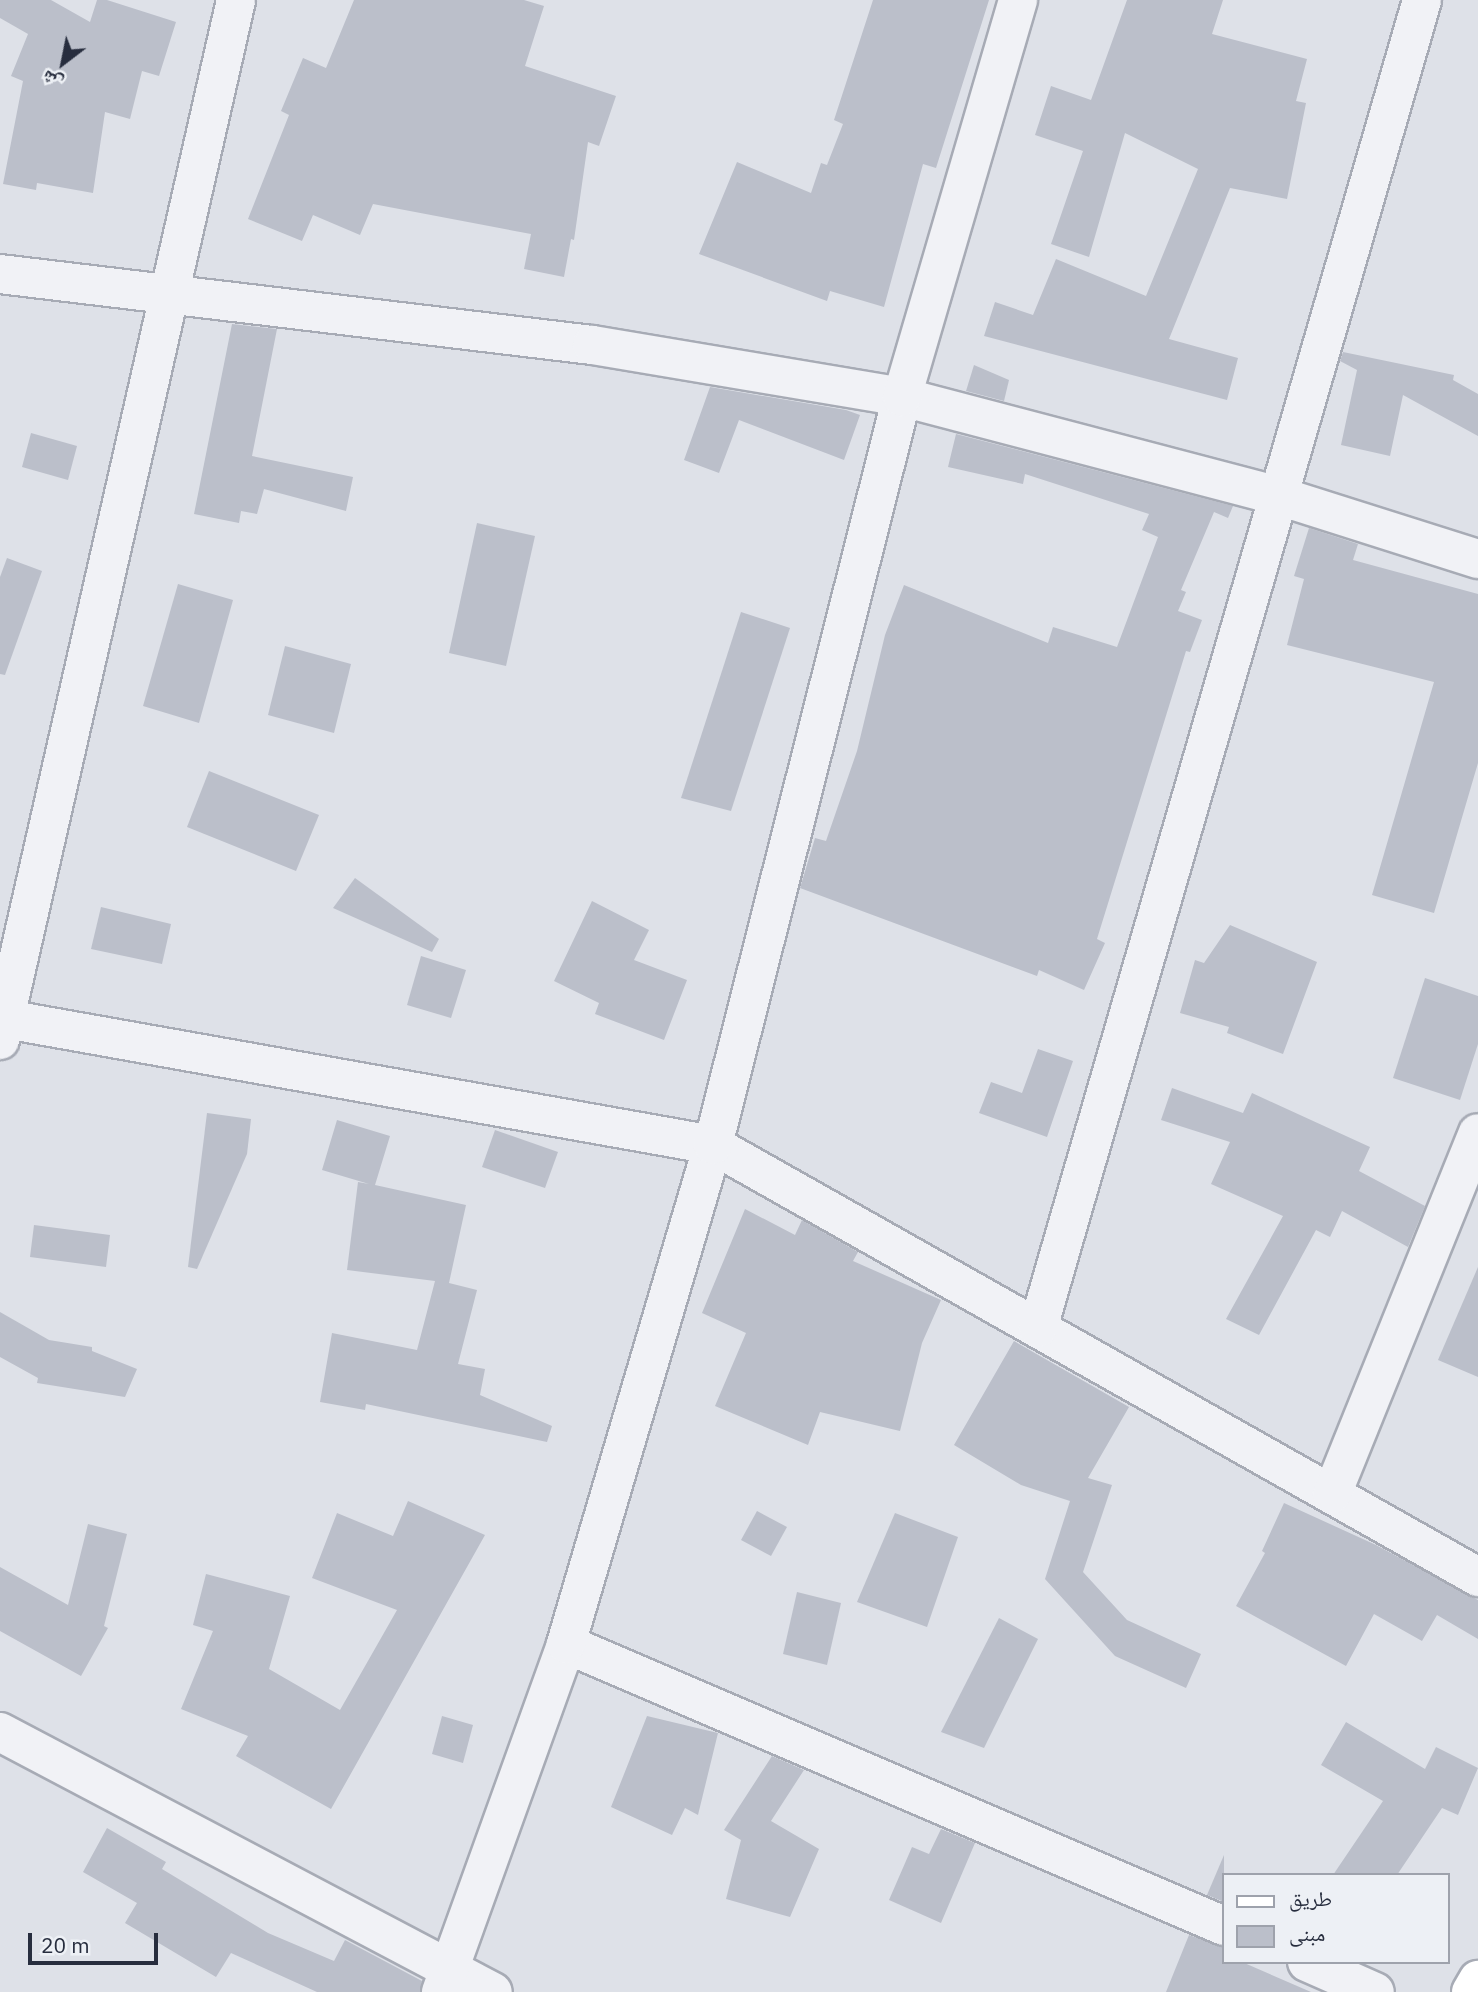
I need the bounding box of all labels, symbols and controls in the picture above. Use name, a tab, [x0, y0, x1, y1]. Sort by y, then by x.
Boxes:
north arrow	[28, 28, 98, 98]
text: ش	[37, 65, 67, 96]
legend	[1222, 1873, 1450, 1964]
text: طريق	[1289, 1884, 1332, 1912]
scale bar	[32, 1918, 161, 1962]
text: مبنى	[1289, 1919, 1325, 1947]
text: 20 m	[41, 1931, 90, 1959]

